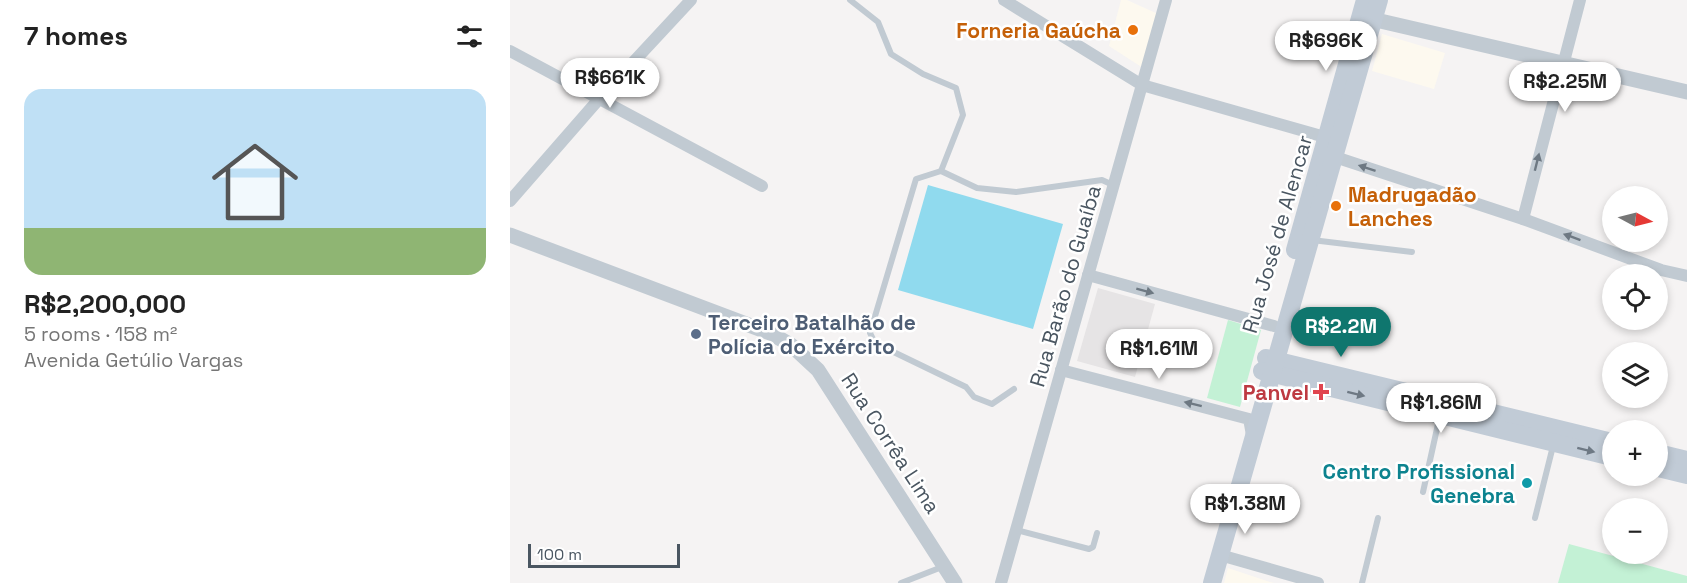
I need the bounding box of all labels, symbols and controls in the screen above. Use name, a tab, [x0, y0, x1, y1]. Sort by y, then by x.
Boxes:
place label: Forneria Gaúcha	[956, 17, 1121, 44]
text: 7 homes	[24, 19, 128, 53]
icon: filters	[453, 20, 486, 53]
pin: R$696K	[1277, 21, 1375, 72]
marker: Forneria Gaúcha	[1126, 23, 1140, 37]
text: R$696K	[1289, 27, 1363, 53]
pin: R$661K	[561, 58, 659, 109]
pin: R$2.25M	[1510, 62, 1620, 113]
text: R$661K	[575, 64, 645, 90]
text: R$2.25M	[1523, 68, 1607, 94]
icon: home	[201, 128, 309, 236]
street label: Rua José de Alencar	[1236, 132, 1318, 336]
one-way arrow	[1533, 153, 1543, 171]
one-way arrow	[1358, 163, 1376, 172]
place label: Madrugadão Lanches	[1348, 181, 1477, 232]
street label: Rua Barão do Guaíba	[1023, 182, 1107, 390]
north arrow	[1602, 186, 1668, 252]
map controls	[1602, 186, 1668, 564]
marker: Madrugadão Lanches	[1329, 199, 1343, 213]
one-way arrow	[1563, 232, 1581, 241]
button: locate	[1602, 264, 1668, 330]
one-way arrow	[1136, 286, 1154, 296]
text: R$2,200,000	[24, 287, 186, 321]
pin: R$2.2M	[1292, 307, 1390, 358]
place label: Terceiro Batalhão de Polícia do Exército	[708, 309, 916, 360]
text: R$2.2M	[1305, 313, 1377, 339]
text: 5 rooms · 158 m²	[24, 321, 177, 347]
marker: Terceiro Batalhão de Polícia do Exército	[689, 327, 703, 341]
pin: R$1.61M	[1104, 329, 1214, 380]
text: R$1.61M	[1120, 335, 1198, 361]
button: layers	[1602, 342, 1668, 408]
text: Avenida Getúlio Vargas	[24, 347, 243, 373]
street label: Rua Corrêa Lima	[836, 368, 946, 518]
place label: Panvel	[1243, 379, 1309, 406]
pin: R$1.86M	[1386, 383, 1496, 434]
marker: Panvel	[1314, 385, 1328, 399]
text: R$1.86M	[1400, 389, 1482, 415]
one-way arrow	[1347, 390, 1365, 400]
one-way arrow	[1183, 399, 1202, 409]
button: +	[1602, 420, 1668, 486]
one-way arrow	[1577, 446, 1595, 456]
place label: Centro Profissional Genebra	[1323, 458, 1515, 509]
marker: Centro Profissional Genebra	[1520, 476, 1534, 490]
pin: R$1.38M	[1190, 484, 1300, 535]
text: R$1.38M	[1204, 490, 1286, 516]
button: −	[1602, 498, 1668, 564]
scale bar	[528, 541, 680, 568]
text: 100 m	[537, 544, 582, 565]

